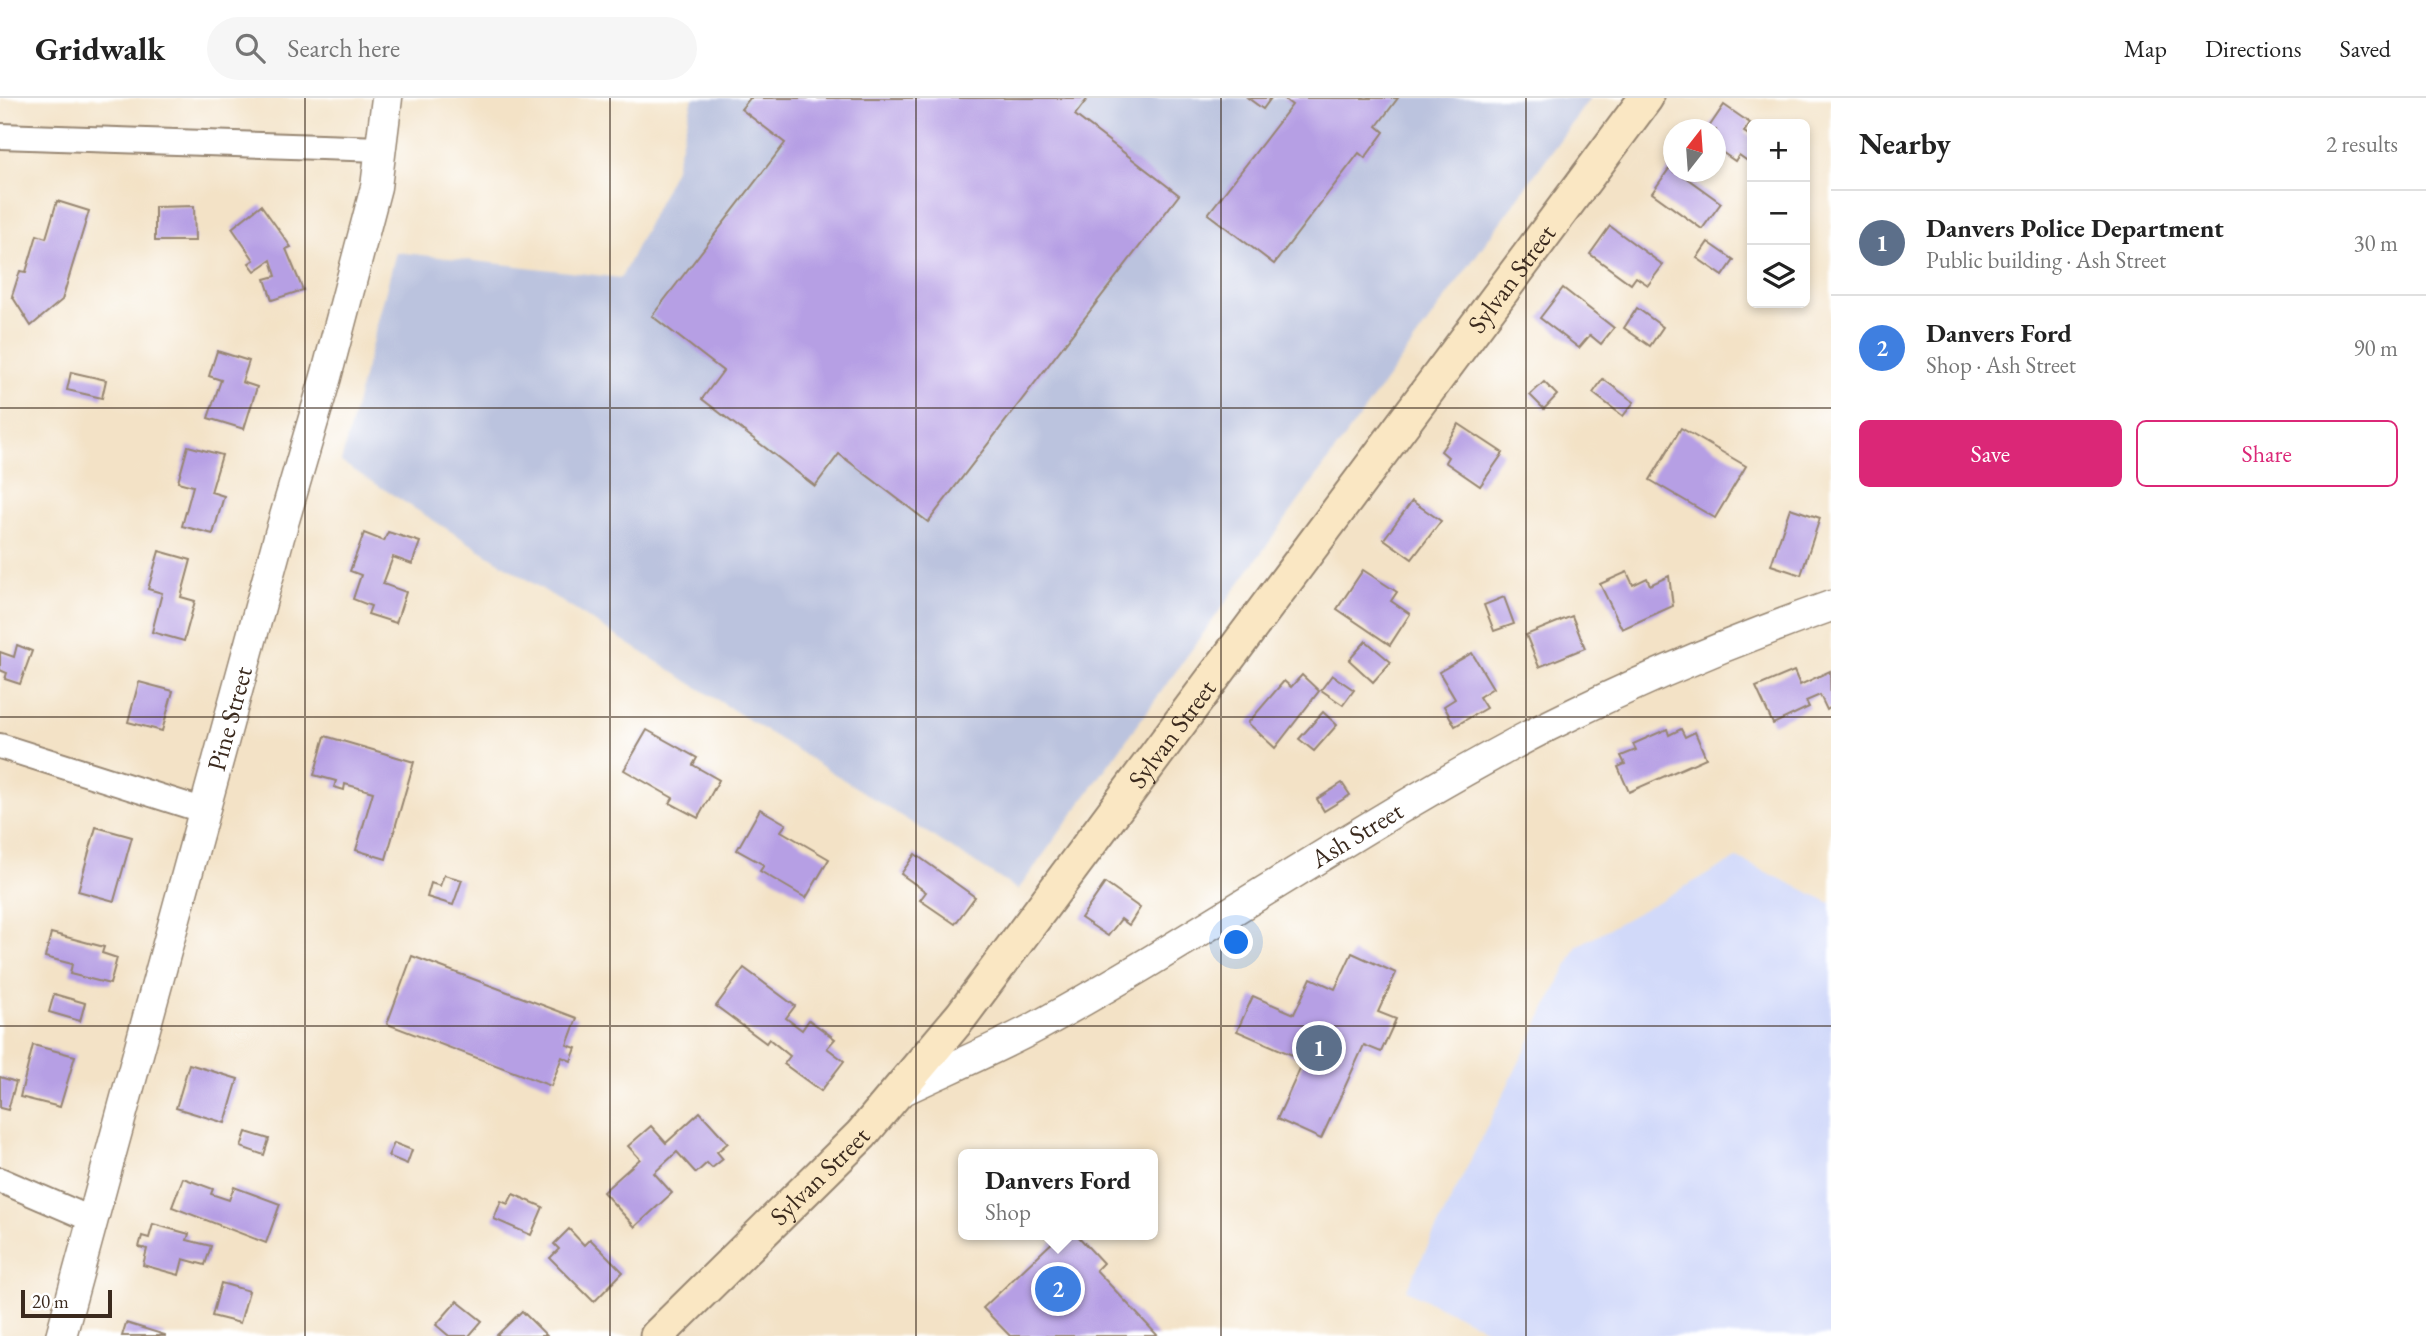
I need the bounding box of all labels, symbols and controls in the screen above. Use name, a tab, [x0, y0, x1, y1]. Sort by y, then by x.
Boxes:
search box	[207, 17, 697, 80]
text: Gridwalk	[35, 27, 165, 70]
icon: search	[231, 29, 269, 67]
text: Search here	[287, 31, 400, 65]
text: Map	[2124, 33, 2167, 64]
text: Directions	[2205, 33, 2302, 64]
text: Saved	[2340, 33, 2391, 64]
north arrow	[1663, 119, 1726, 182]
map controls	[1747, 119, 1810, 308]
button: +	[1747, 119, 1810, 182]
text: Nearby	[1859, 124, 1951, 163]
text: 2 results	[2326, 129, 2398, 159]
button: −	[1747, 182, 1810, 245]
text: Danvers Police Department	[1926, 211, 2224, 245]
street label: Sylvan Street	[1460, 217, 1563, 340]
text: 1	[1876, 228, 1888, 258]
text: 30 m	[2353, 228, 2398, 258]
button: layers	[1747, 245, 1810, 308]
text: Public building · Ash Street	[1926, 245, 2166, 275]
text: Danvers Ford	[1926, 316, 2072, 350]
text: 2	[1876, 333, 1888, 363]
text: 90 m	[2353, 333, 2398, 363]
text: Shop · Ash Street	[1926, 350, 2076, 380]
button: Save	[1859, 420, 2122, 487]
button: Share	[2136, 420, 2398, 487]
street label: Pine Street	[199, 662, 260, 775]
street label: Sylvan Street	[1120, 673, 1223, 795]
street label: Ash Street	[1303, 793, 1409, 876]
your location	[1219, 925, 1253, 959]
pin: 1	[1296, 1022, 1342, 1074]
street label: Sylvan Street	[762, 1120, 877, 1233]
popup	[958, 1149, 1158, 1240]
text: Danvers Ford	[985, 1163, 1131, 1197]
text: Shop	[985, 1197, 1031, 1227]
pin: 2	[1035, 1263, 1081, 1315]
scale bar	[21, 1287, 112, 1319]
text: 20 m	[32, 1289, 69, 1314]

